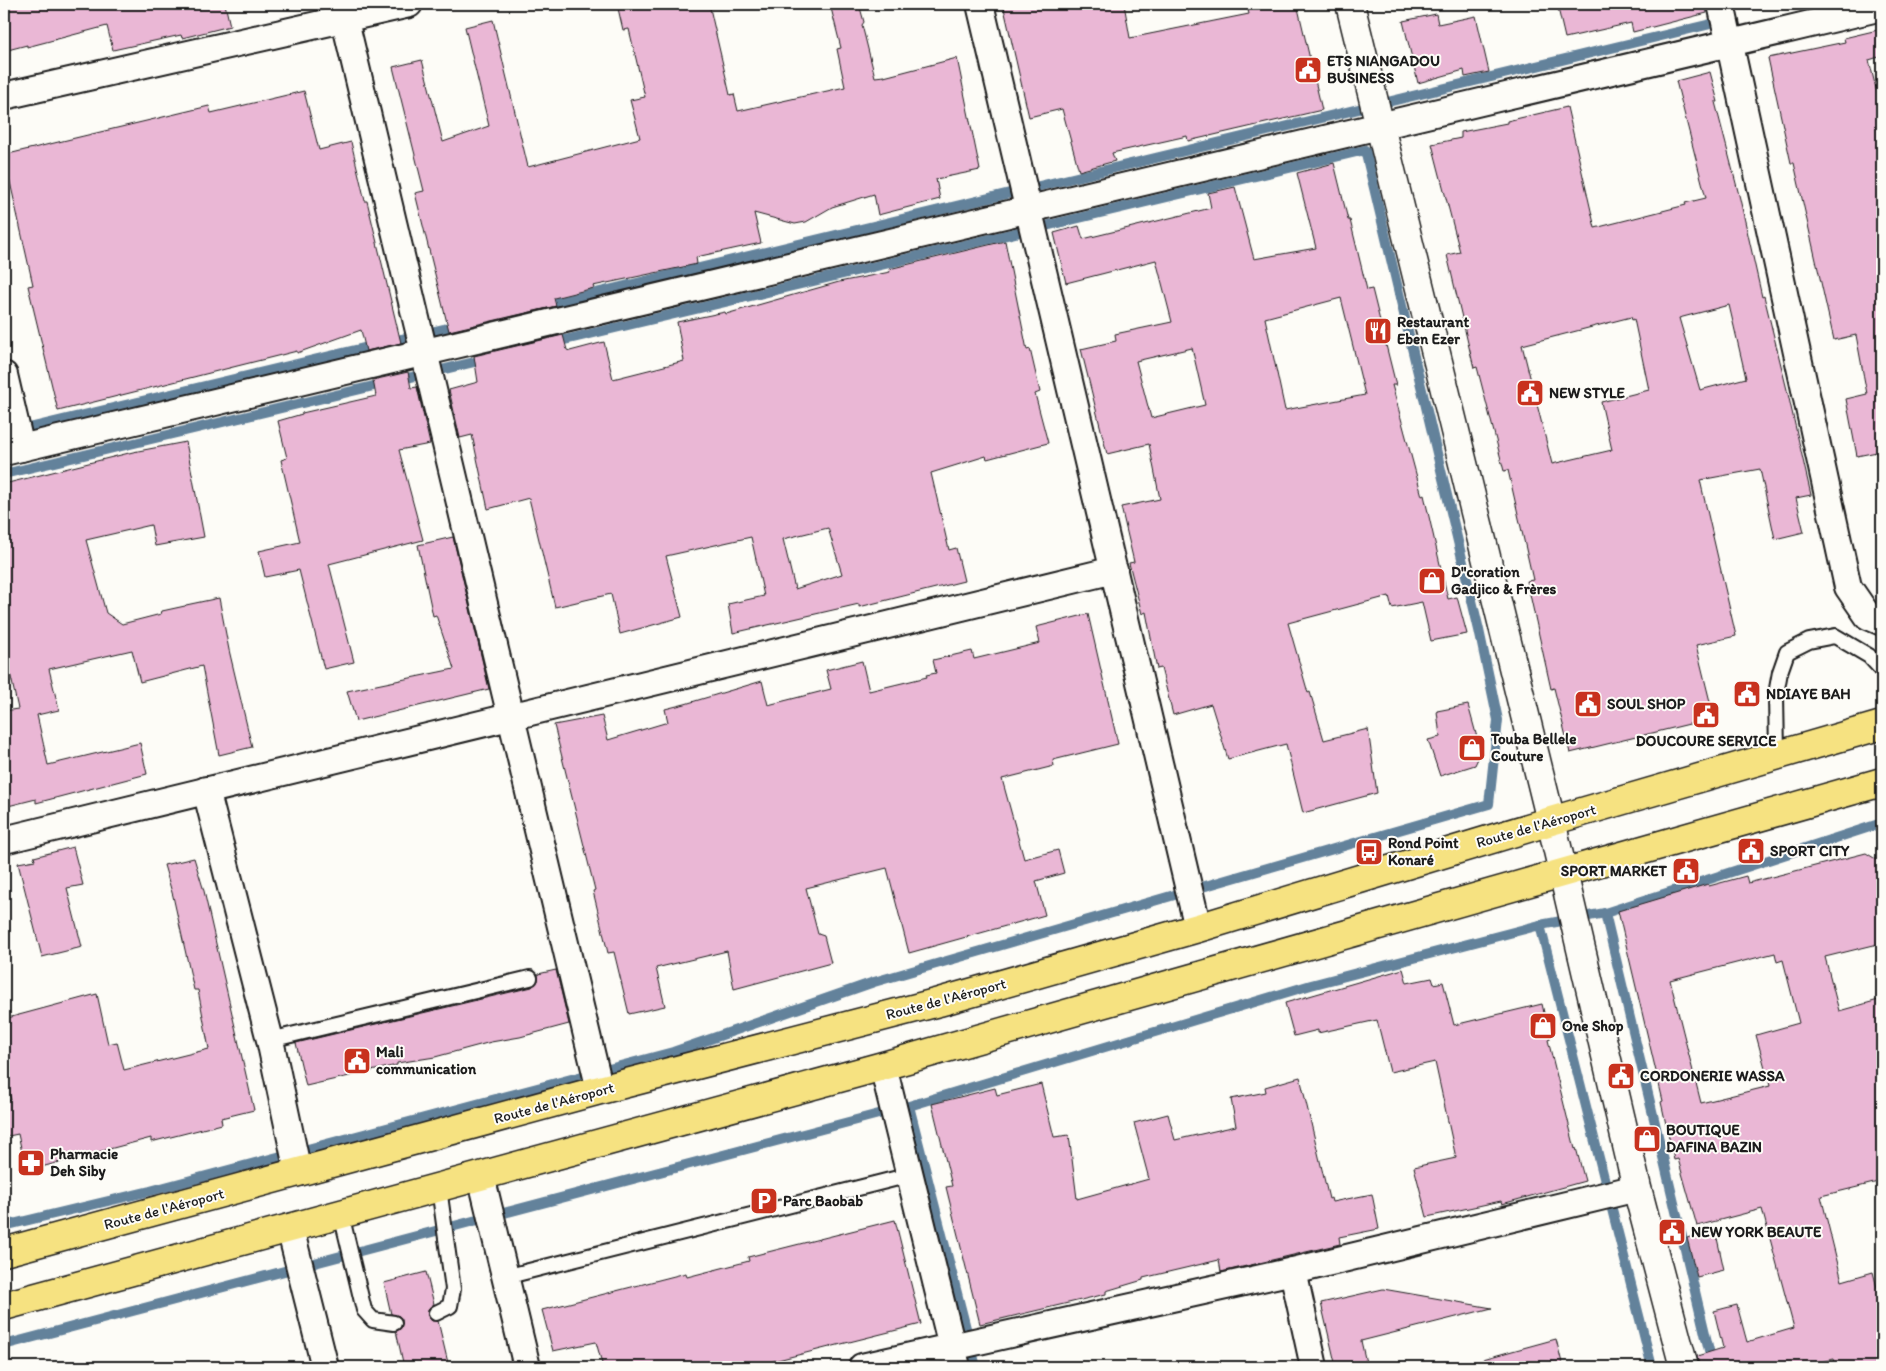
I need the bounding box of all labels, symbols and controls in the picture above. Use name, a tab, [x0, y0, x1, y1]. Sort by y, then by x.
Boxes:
place label: ETS NIANGADOU BUSINESS	[1327, 52, 1440, 87]
public building icon: ETS NIANGADOU BUSINESS	[1293, 55, 1323, 85]
place label: Restaurant Eben Ezer	[1397, 313, 1469, 348]
restaurant icon: Restaurant Eben Ezer	[1363, 316, 1393, 346]
public building icon: NEW STYLE	[1515, 378, 1545, 408]
place label: NEW STYLE	[1549, 384, 1626, 402]
place label: D"coration Gadjico & Frères	[1451, 563, 1557, 599]
shop icon: D"coration Gadjico & Frères	[1417, 566, 1447, 596]
public building icon: NDIAYE BAH	[1732, 679, 1762, 709]
place label: NDIAYE BAH	[1766, 685, 1851, 703]
public building icon: SOUL SHOP	[1573, 689, 1603, 719]
place label: SOUL SHOP	[1607, 695, 1686, 713]
public building icon: DOUCOURE SERVICE	[1691, 700, 1721, 730]
place label: Touba Bellele Couture	[1490, 730, 1577, 765]
place label: DOUCOURE SERVICE	[1636, 732, 1777, 750]
shop icon: Touba Bellele Couture	[1457, 733, 1487, 763]
street label: Route de l'Aéroport	[1474, 800, 1598, 852]
place label: Rond Point Konaré	[1388, 834, 1459, 869]
public building icon: SPORT CITY	[1736, 836, 1766, 866]
bus stop icon: Rond Point Konaré	[1354, 837, 1384, 867]
place label: SPORT CITY	[1770, 842, 1850, 860]
public building icon: SPORT MARKET	[1671, 856, 1701, 886]
place label: SPORT MARKET	[1561, 862, 1668, 880]
street label: Route de l'Aéroport	[884, 974, 1008, 1024]
shop icon: One Shop	[1528, 1011, 1558, 1041]
place label: One Shop	[1562, 1017, 1624, 1036]
place label: Mali communication	[376, 1043, 477, 1078]
public building icon: Mali communication	[342, 1046, 372, 1076]
public building icon: CORDONERIE WASSA	[1606, 1061, 1636, 1091]
place label: CORDONERIE WASSA	[1640, 1067, 1785, 1085]
street label: Route de l'Aéroport	[492, 1078, 616, 1128]
place label: BOUTIQUE DAFINA BAZIN	[1666, 1121, 1762, 1156]
shop icon: BOUTIQUE DAFINA BAZIN	[1632, 1124, 1662, 1154]
place label: Pharmacie Deh Siby	[50, 1145, 118, 1181]
pharmacy icon: Pharmacie Deh Siby	[16, 1148, 46, 1178]
street label: Route de l'Aéroport	[102, 1184, 226, 1234]
parking icon: Parc Baobab	[749, 1186, 779, 1216]
place label: Parc Baobab	[783, 1192, 863, 1210]
public building icon: NEW YORK BEAUTE	[1657, 1217, 1687, 1247]
place label: NEW YORK BEAUTE	[1691, 1223, 1822, 1241]

